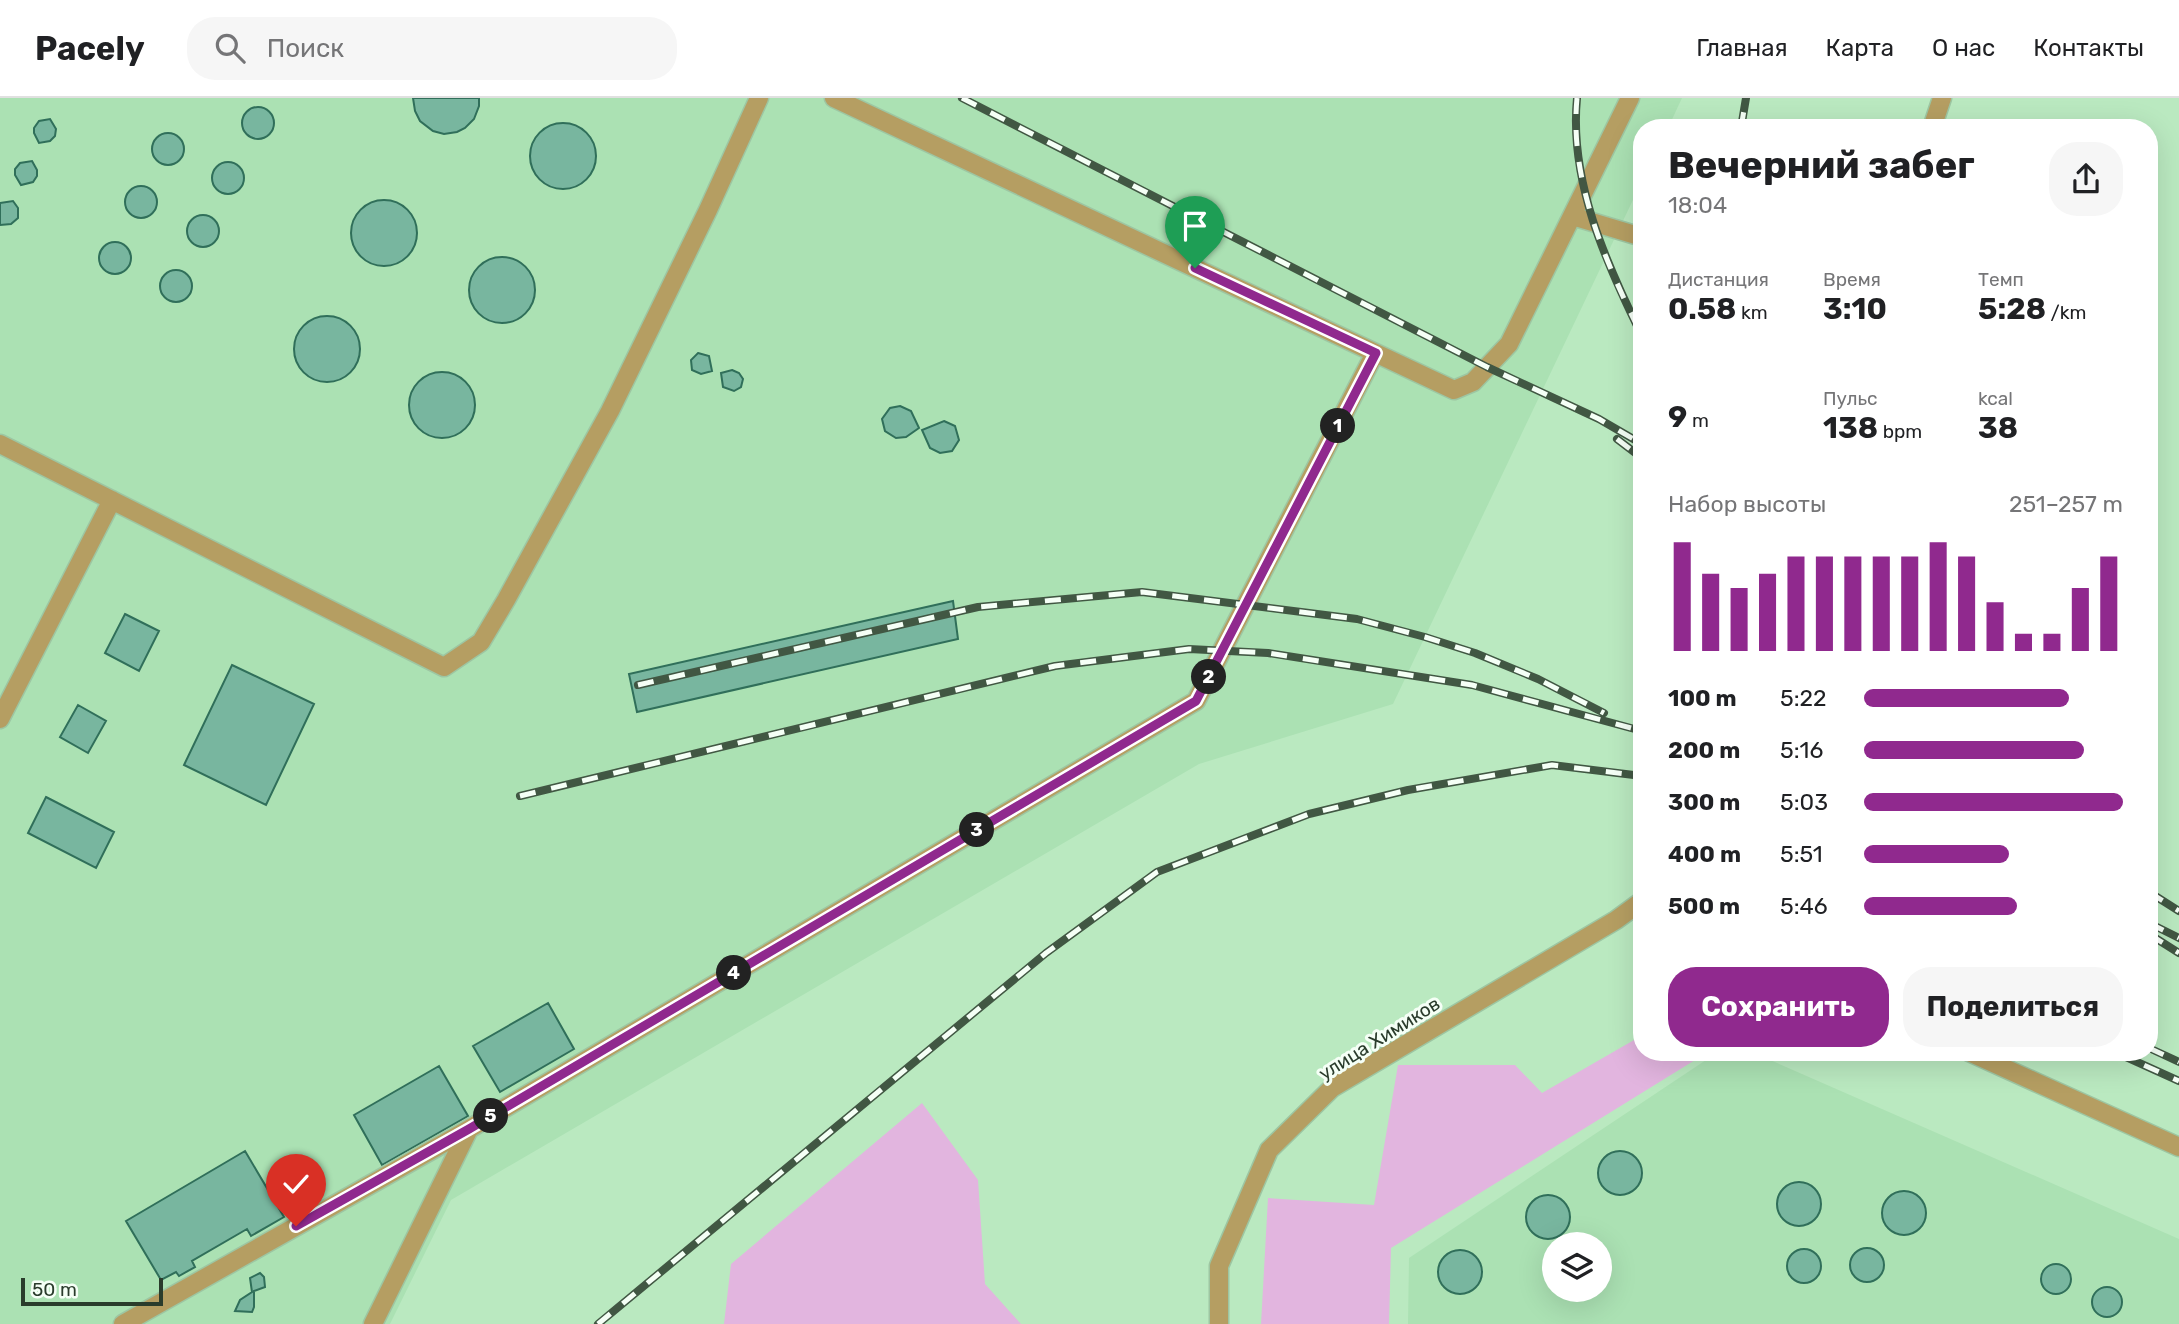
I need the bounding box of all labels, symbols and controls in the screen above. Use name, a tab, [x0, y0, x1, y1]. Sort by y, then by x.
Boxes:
search box	[187, 17, 677, 80]
text: Pacely	[35, 29, 145, 68]
icon: search	[211, 29, 249, 67]
text: Поиск	[267, 33, 344, 64]
text: Главная	[1696, 34, 1788, 62]
text: Карта	[1826, 34, 1894, 62]
text: О нас	[1932, 34, 1995, 62]
text: Контакты	[2033, 34, 2144, 62]
text: Вечерний забег	[1668, 142, 1975, 188]
button: share	[2049, 142, 2123, 216]
text: 18:04	[1668, 191, 1727, 219]
pin	[1165, 196, 1225, 268]
icon: arrive	[1176, 207, 1214, 245]
text: Дистанция	[1668, 268, 1769, 291]
text: Время	[1823, 268, 1881, 291]
text: Темп	[1978, 268, 2024, 291]
text: 0.58	[1668, 291, 1736, 327]
text: 3:10	[1823, 291, 1887, 327]
text: 5:28	[1978, 291, 2046, 327]
text: km	[1736, 301, 1768, 324]
text: /km	[2046, 301, 2086, 324]
text: Пульс	[1823, 387, 1877, 410]
text: kcal	[1978, 387, 2013, 410]
text: 9	[1668, 399, 1687, 435]
pin: 1	[1320, 408, 1356, 444]
text: m	[1687, 409, 1709, 432]
text: 138	[1823, 410, 1878, 446]
text: 38	[1978, 410, 2018, 446]
text: 1	[1333, 414, 1342, 437]
text: bpm	[1878, 420, 1922, 443]
text: Набор высоты	[1668, 490, 1826, 518]
text: 251–257 m	[2009, 490, 2123, 518]
pin: 2	[1192, 660, 1226, 694]
text: 2	[1202, 665, 1215, 688]
text: 100 m	[1668, 684, 1737, 712]
text: 5:22	[1780, 684, 1827, 712]
text: 200 m	[1668, 736, 1740, 764]
text: 5:16	[1780, 736, 1823, 764]
text: 300 m	[1668, 788, 1740, 816]
text: 5:03	[1780, 788, 1828, 816]
pin: 3	[960, 812, 995, 848]
text: 3	[970, 818, 983, 841]
text: 400 m	[1668, 840, 1741, 868]
text: 5:51	[1780, 840, 1823, 868]
text: 500 m	[1668, 892, 1740, 920]
text: 5:46	[1780, 892, 1828, 920]
pin: 4	[716, 956, 752, 990]
text: 4	[727, 961, 740, 984]
button: Сохранить	[1668, 967, 1889, 1047]
button: Поделиться	[1903, 967, 2123, 1047]
street label: улица Химиков	[1314, 992, 1444, 1085]
pin: 5	[474, 1098, 508, 1134]
text: 5	[484, 1104, 497, 1127]
pin	[266, 1154, 326, 1226]
icon: check	[277, 1165, 315, 1203]
map controls	[1542, 1232, 1612, 1302]
button: layers	[1542, 1232, 1612, 1302]
scale bar	[21, 1275, 163, 1307]
text: 50 m	[32, 1278, 77, 1301]

